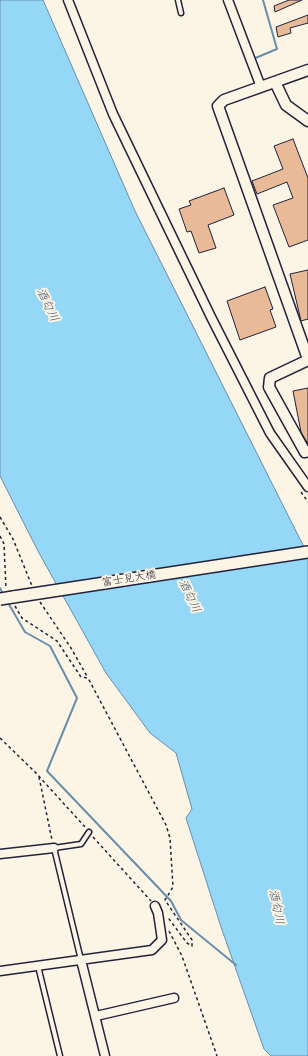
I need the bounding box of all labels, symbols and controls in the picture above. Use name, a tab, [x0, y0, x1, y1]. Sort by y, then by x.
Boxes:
water label: 酒匂川	[33, 286, 61, 324]
street label: 富士見大橋	[101, 568, 157, 590]
water label: 酒匂川	[175, 577, 203, 615]
water label: 酒匂川	[265, 888, 287, 926]

